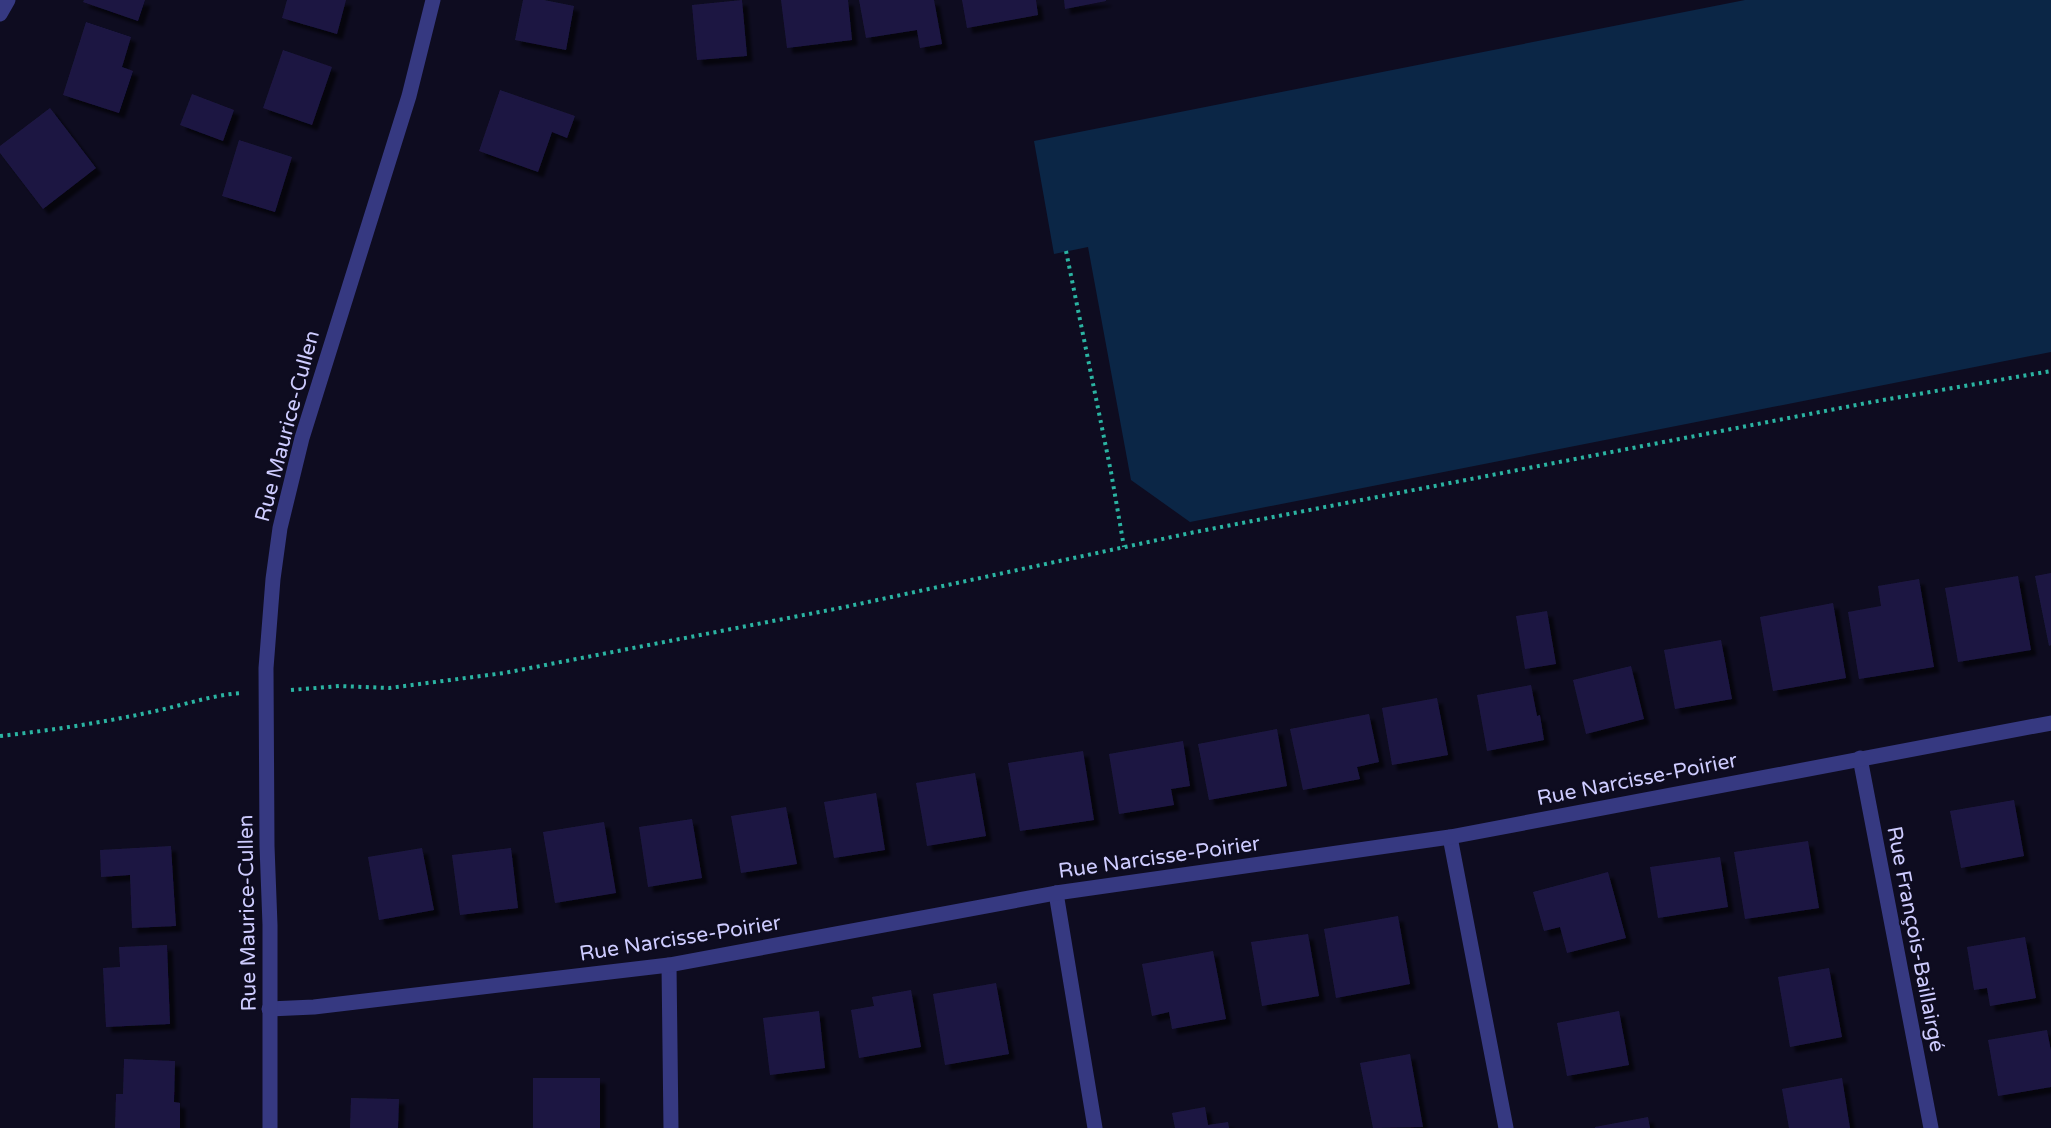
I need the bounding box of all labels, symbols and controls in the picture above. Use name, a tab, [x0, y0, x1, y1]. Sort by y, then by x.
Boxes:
street label: Rue Maurice-Cullen	[250, 328, 325, 525]
street label: Rue Narcisse-Poirier	[1535, 748, 1739, 811]
street label: Rue Maurice-Cullen	[233, 814, 262, 1012]
street label: Rue François-Baillairgé	[1881, 824, 1950, 1054]
street label: Rue Narcisse-Poirier	[1057, 831, 1262, 884]
street label: Rue Narcisse-Poirier	[578, 910, 783, 967]

